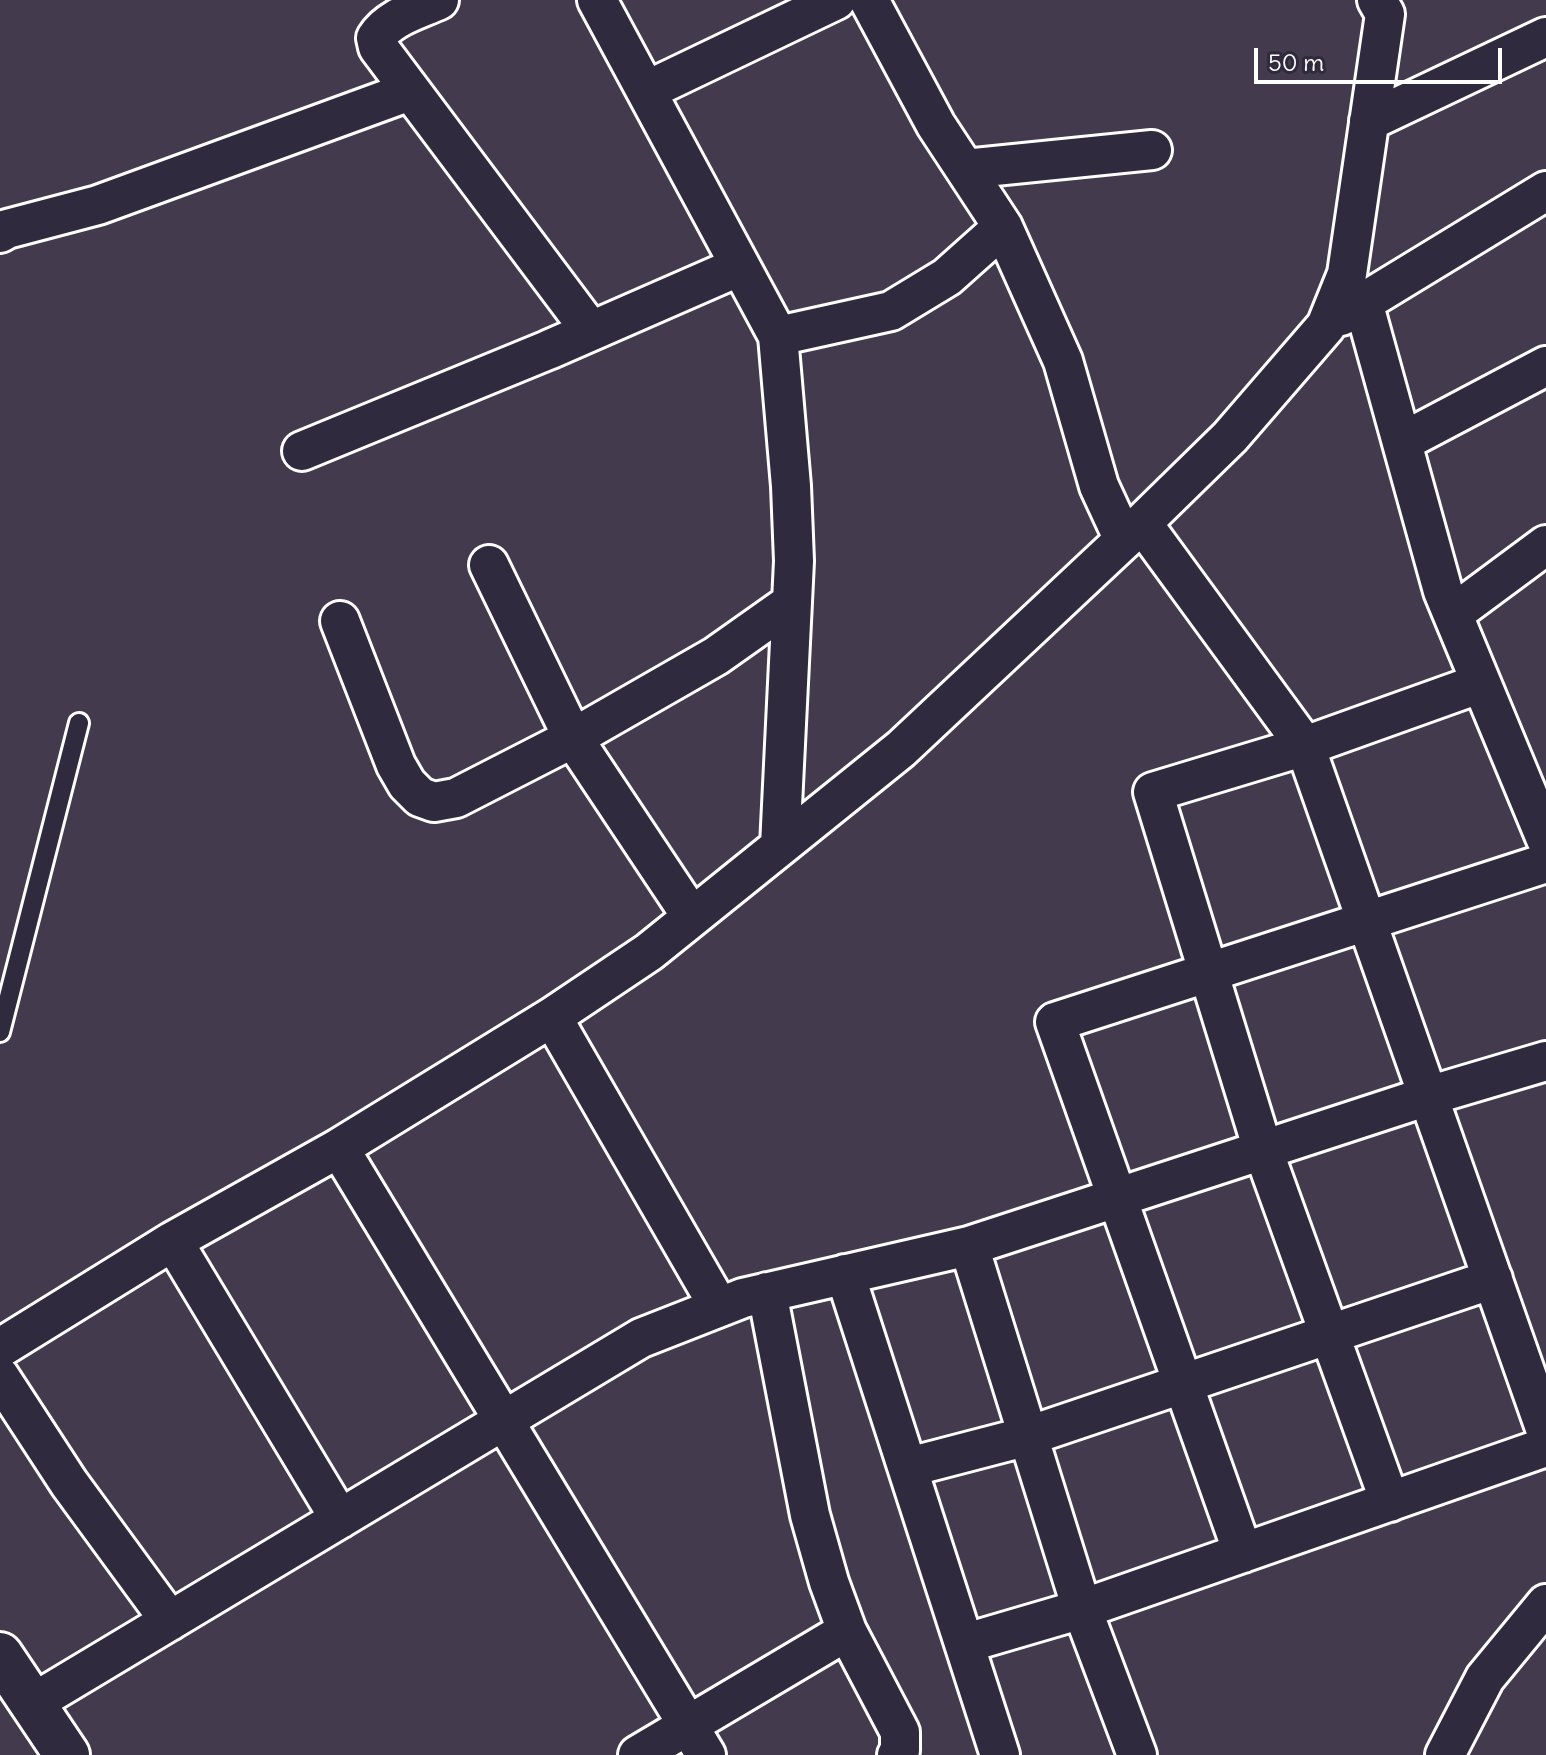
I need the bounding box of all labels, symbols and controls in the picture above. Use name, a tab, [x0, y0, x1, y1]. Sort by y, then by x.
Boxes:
scale bar	[1258, 32, 1506, 82]
text: 50 m	[1268, 47, 1324, 77]

